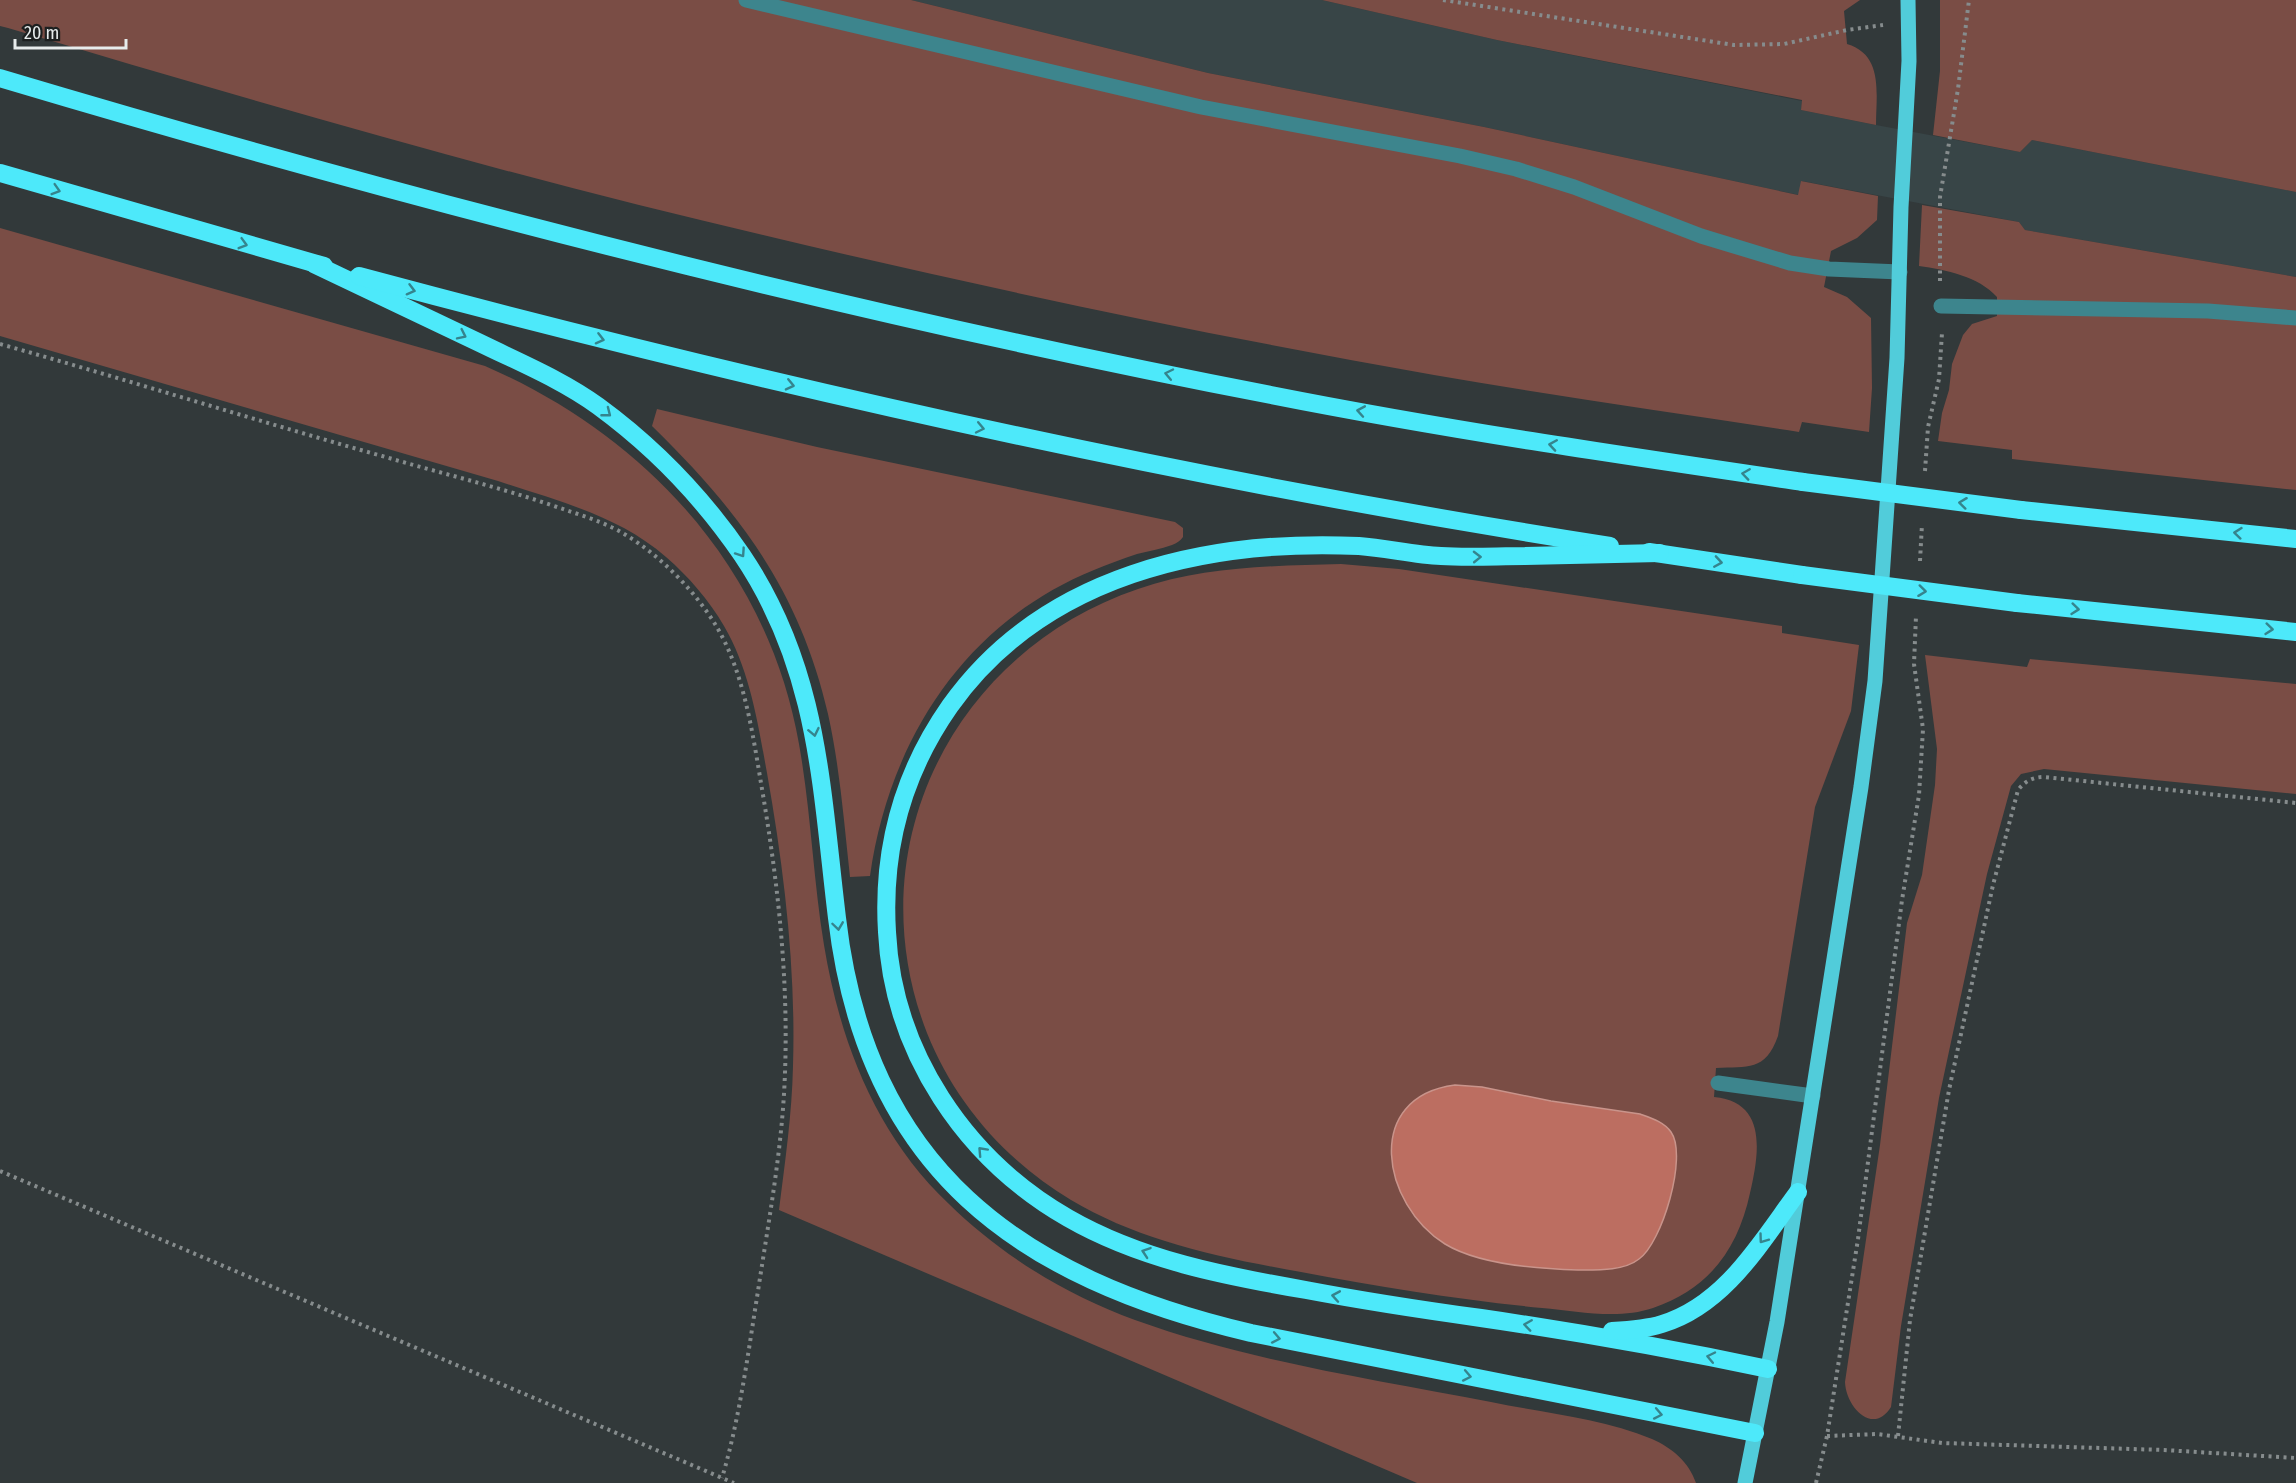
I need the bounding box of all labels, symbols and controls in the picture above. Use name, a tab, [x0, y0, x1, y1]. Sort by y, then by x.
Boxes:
scale bar	[15, 12, 126, 50]
text: 20 m	[24, 22, 59, 44]
one-way arrow	[50, 183, 61, 195]
one-way arrow	[238, 237, 248, 249]
one-way arrow	[406, 283, 416, 295]
one-way arrow	[455, 327, 466, 339]
one-way arrow	[594, 332, 605, 344]
one-way arrow	[1165, 368, 1175, 381]
one-way arrow	[784, 378, 794, 391]
one-way arrow	[600, 405, 611, 416]
one-way arrow	[1356, 405, 1366, 418]
one-way arrow	[975, 421, 985, 434]
one-way arrow	[1548, 439, 1557, 451]
one-way arrow	[1741, 468, 1750, 480]
one-way arrow	[1959, 497, 1968, 509]
one-way arrow	[2233, 527, 2242, 540]
one-way arrow	[734, 547, 745, 558]
one-way arrow	[1472, 550, 1481, 563]
one-way arrow	[1713, 556, 1722, 568]
one-way arrow	[1918, 584, 1927, 597]
one-way arrow	[2071, 603, 2080, 615]
one-way arrow	[2265, 622, 2274, 635]
one-way arrow	[807, 727, 820, 737]
one-way arrow	[831, 921, 843, 930]
one-way arrow	[978, 1147, 989, 1157]
one-way arrow	[1759, 1232, 1770, 1243]
one-way arrow	[1141, 1247, 1152, 1260]
one-way arrow	[1331, 1290, 1340, 1302]
one-way arrow	[1524, 1319, 1533, 1331]
one-way arrow	[1271, 1331, 1281, 1344]
one-way arrow	[1706, 1351, 1716, 1364]
one-way arrow	[1462, 1369, 1472, 1382]
one-way arrow	[1653, 1407, 1663, 1420]

